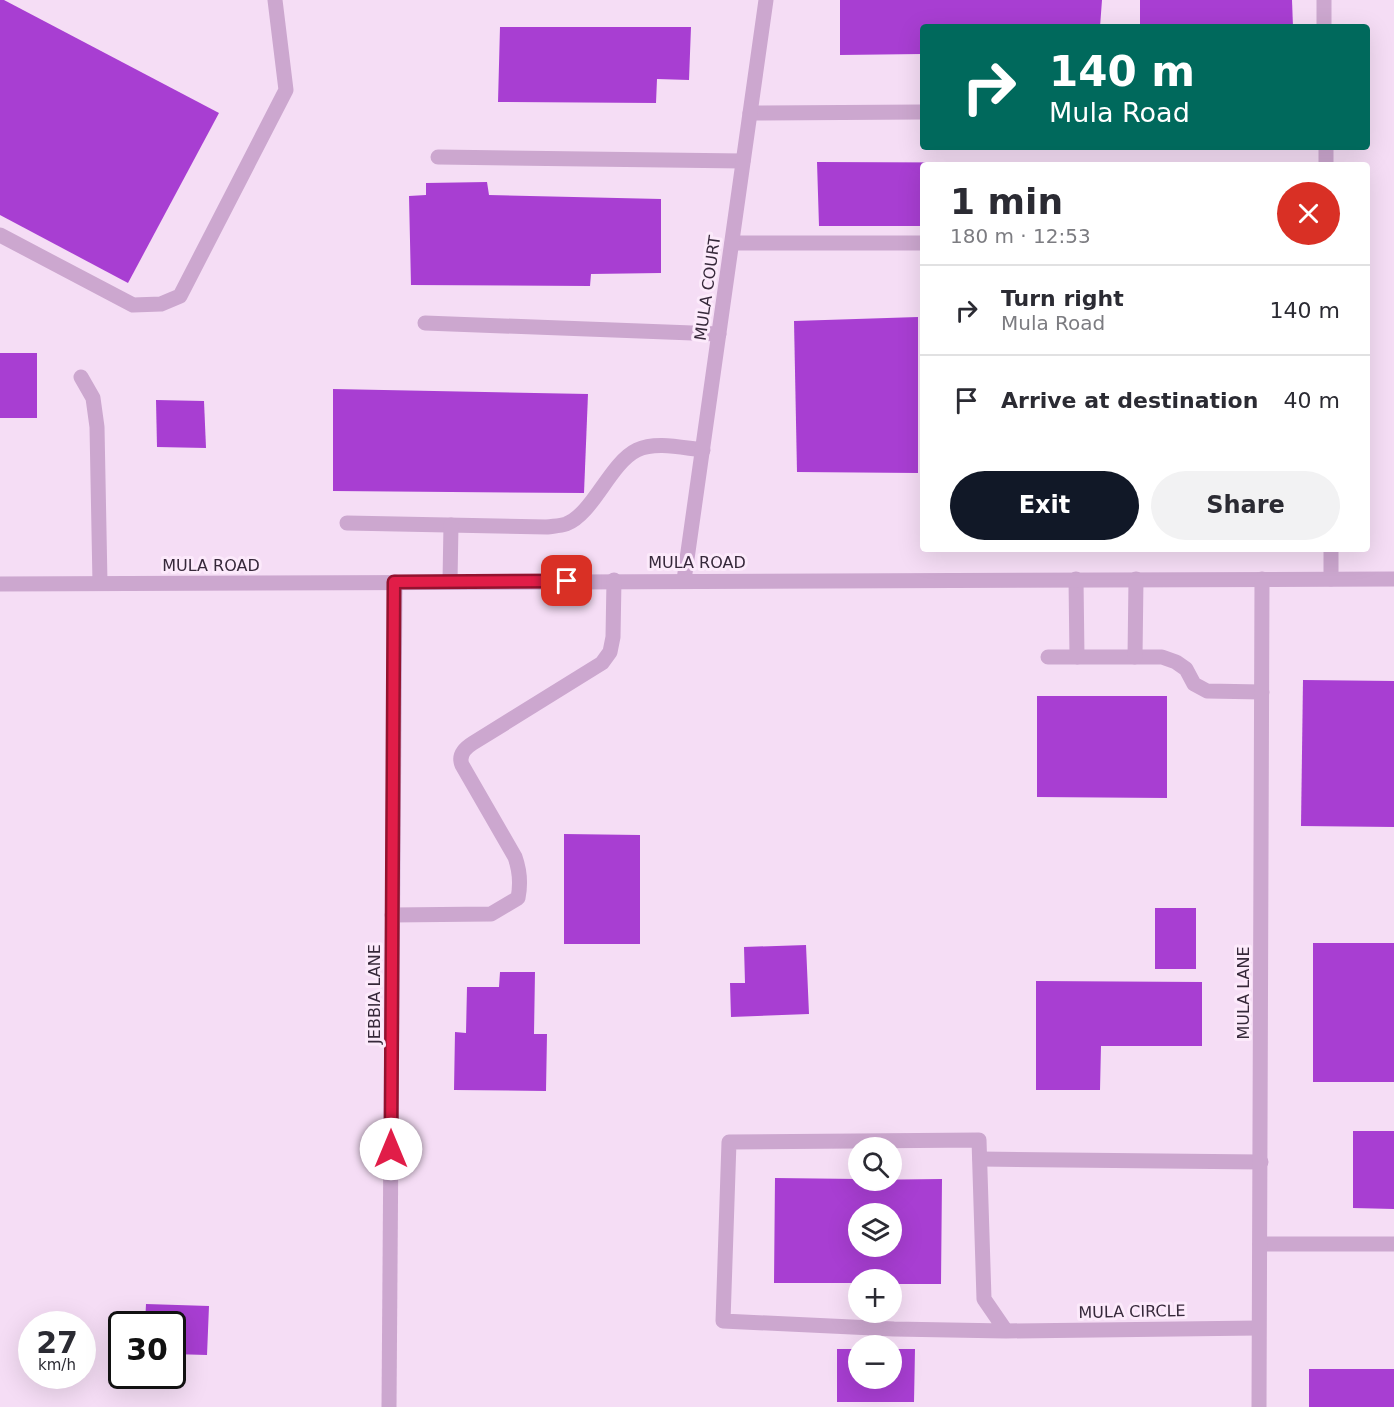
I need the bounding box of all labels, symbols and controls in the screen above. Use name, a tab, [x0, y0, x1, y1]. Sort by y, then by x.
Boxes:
text: 140 m	[1049, 47, 1195, 96]
icon: right	[950, 48, 1028, 126]
text: Mula Road	[1049, 97, 1190, 128]
text: 1 min	[950, 181, 1063, 222]
button: close	[1277, 182, 1340, 245]
text: 180 m · 12:53	[950, 224, 1091, 248]
street label: MULA COURT	[691, 234, 724, 342]
text: Turn right	[1001, 286, 1124, 311]
icon: right	[950, 294, 983, 327]
text: 140 m	[1270, 298, 1340, 323]
text: Mula Road	[1001, 311, 1105, 335]
icon: arrive	[950, 384, 983, 417]
text: Arrive at destination	[1001, 388, 1258, 413]
text: 40 m	[1284, 388, 1340, 413]
button: Exit	[950, 471, 1139, 540]
button: Share	[1151, 471, 1340, 540]
street label: MULA ROAD	[648, 553, 746, 572]
pin	[541, 555, 592, 606]
street label: MULA ROAD	[162, 556, 260, 575]
icon: arrive	[550, 564, 583, 597]
street label: JEBBIA LANE	[365, 944, 384, 1045]
street label: MULA LANE	[1234, 946, 1253, 1040]
position arrow	[359, 1117, 423, 1181]
map controls	[848, 1137, 902, 1389]
button: search	[848, 1137, 902, 1191]
button: layers	[848, 1203, 902, 1257]
button: +	[848, 1269, 902, 1323]
street label: MULA CIRCLE	[1078, 1301, 1186, 1322]
speed limit sign: 30	[108, 1311, 186, 1389]
text: 27	[36, 1325, 78, 1360]
button: −	[848, 1335, 902, 1389]
text: km/h	[38, 1356, 76, 1374]

